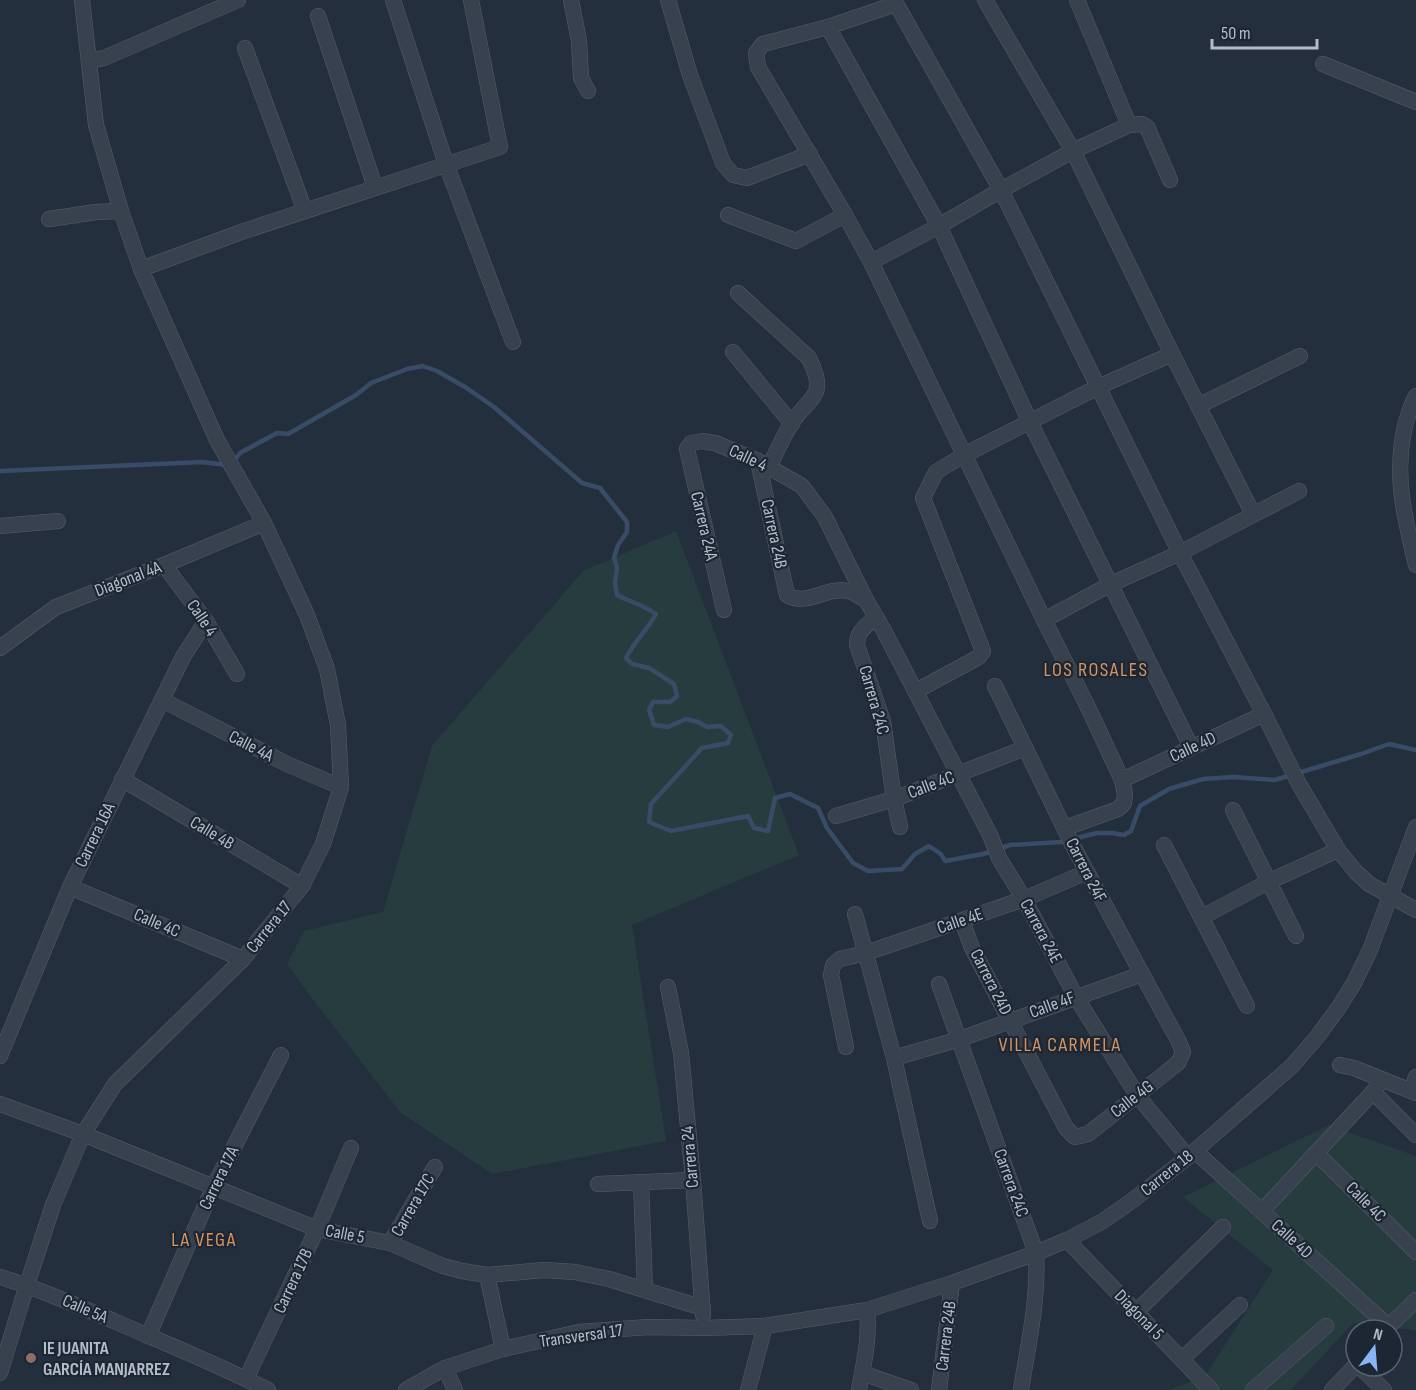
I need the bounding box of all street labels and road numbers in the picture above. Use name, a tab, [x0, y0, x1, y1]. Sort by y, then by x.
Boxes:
street label: Calle 4	[726, 440, 771, 476]
street label: Carrera 24A	[686, 490, 722, 563]
street label: Carrera 24B	[756, 498, 792, 570]
street label: Diagonal 4A	[92, 557, 165, 601]
street label: Calle 4	[182, 596, 222, 641]
street label: Carrera 24C	[854, 663, 894, 737]
street label: Calle 4A	[225, 726, 277, 766]
street label: Calle 4D	[1167, 727, 1219, 767]
street label: Calle 4C	[905, 767, 957, 803]
street label: Carrera 16A	[70, 799, 120, 871]
street label: Calle 4B	[186, 812, 238, 854]
street label: Carrera 24F	[1061, 834, 1111, 906]
street label: Carrera 24E	[1015, 895, 1067, 967]
street label: Carrera 17	[242, 896, 297, 957]
street label: Calle 4E	[934, 903, 986, 939]
street label: Calle 4C	[131, 904, 183, 942]
street label: Carrera 24D	[966, 946, 1016, 1018]
street label: Calle 4F	[1026, 987, 1078, 1023]
street label: Calle 4G	[1106, 1076, 1158, 1122]
street label: Carrera 24	[677, 1125, 703, 1189]
street label: Carrera 17A	[195, 1143, 244, 1213]
street label: Carrera 18	[1136, 1145, 1198, 1201]
street label: Carrera 24C	[989, 1146, 1033, 1220]
street label: Carrera 17C	[387, 1170, 439, 1240]
street label: Calle 4C	[1341, 1177, 1391, 1227]
street label: Calle 4D	[1267, 1215, 1317, 1263]
street label: Calle 5	[324, 1220, 366, 1248]
street label: Carrera 17B	[269, 1245, 317, 1317]
street label: Diagonal 5	[1110, 1285, 1168, 1345]
street label: Calle 5A	[59, 1290, 111, 1328]
street label: Carrera 24B	[931, 1300, 961, 1372]
street label: Transversal 17	[538, 1320, 625, 1352]

